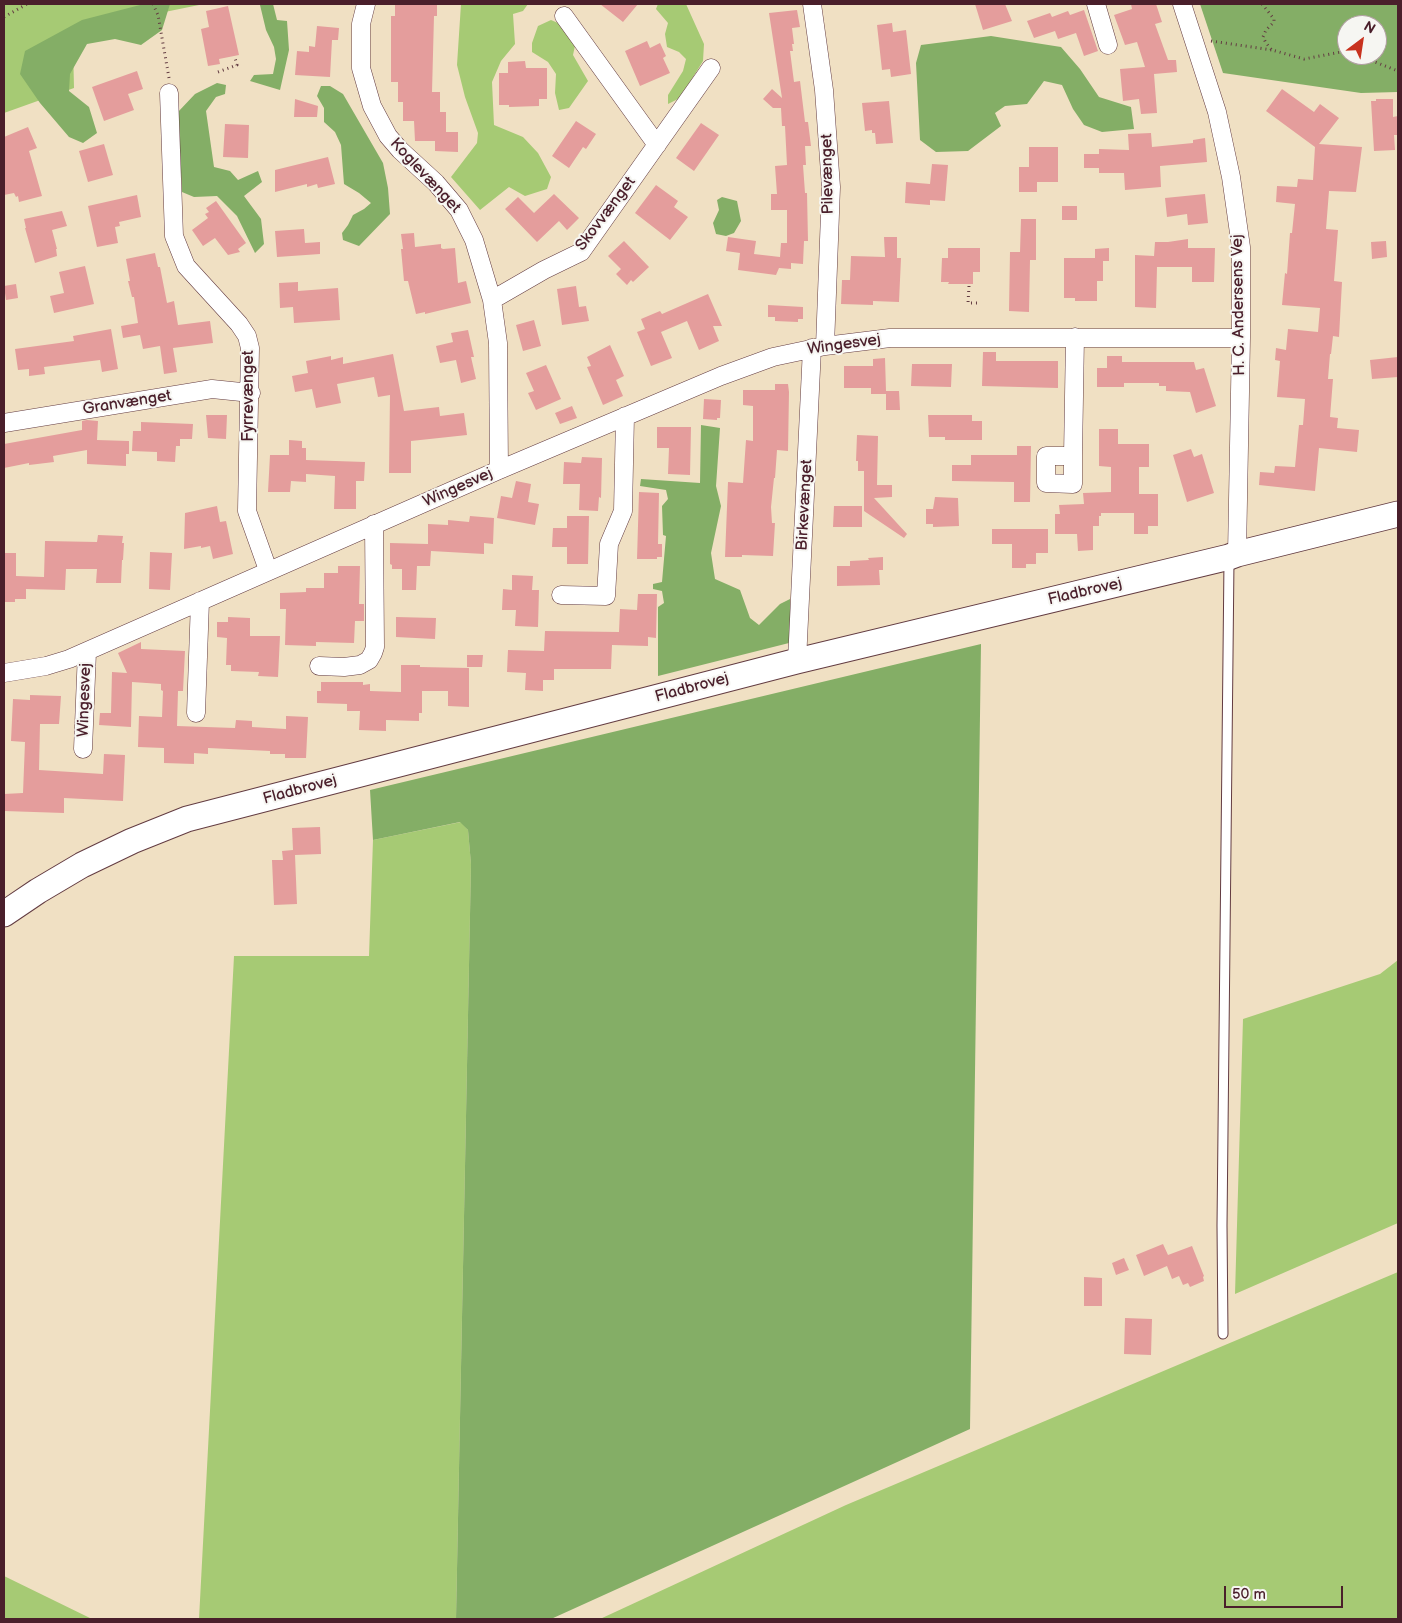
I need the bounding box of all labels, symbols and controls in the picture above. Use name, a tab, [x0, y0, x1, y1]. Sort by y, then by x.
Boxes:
north arrow	[1337, 15, 1387, 65]
text: N	[1361, 18, 1378, 38]
street label: Pilevænget	[818, 133, 838, 215]
street label: Koglevænget	[385, 135, 465, 217]
street label: Skovvænget	[572, 173, 640, 255]
street label: H. C. Andersens Vej	[1228, 234, 1250, 376]
street label: Wingesvej	[806, 330, 882, 360]
street label: Fyrrevænget	[239, 350, 259, 442]
street label: Granvænget	[81, 387, 173, 419]
street label: Birkevænget	[793, 459, 817, 551]
street label: Wingesvej	[420, 464, 496, 512]
street label: Fladbrovej	[1046, 574, 1124, 610]
street label: Wingesvej	[74, 663, 96, 737]
street label: Fladbrovej	[653, 669, 731, 707]
street label: Fladbrovej	[261, 771, 339, 809]
scale bar	[1227, 1576, 1346, 1608]
text: 50 m	[1232, 1585, 1266, 1604]

